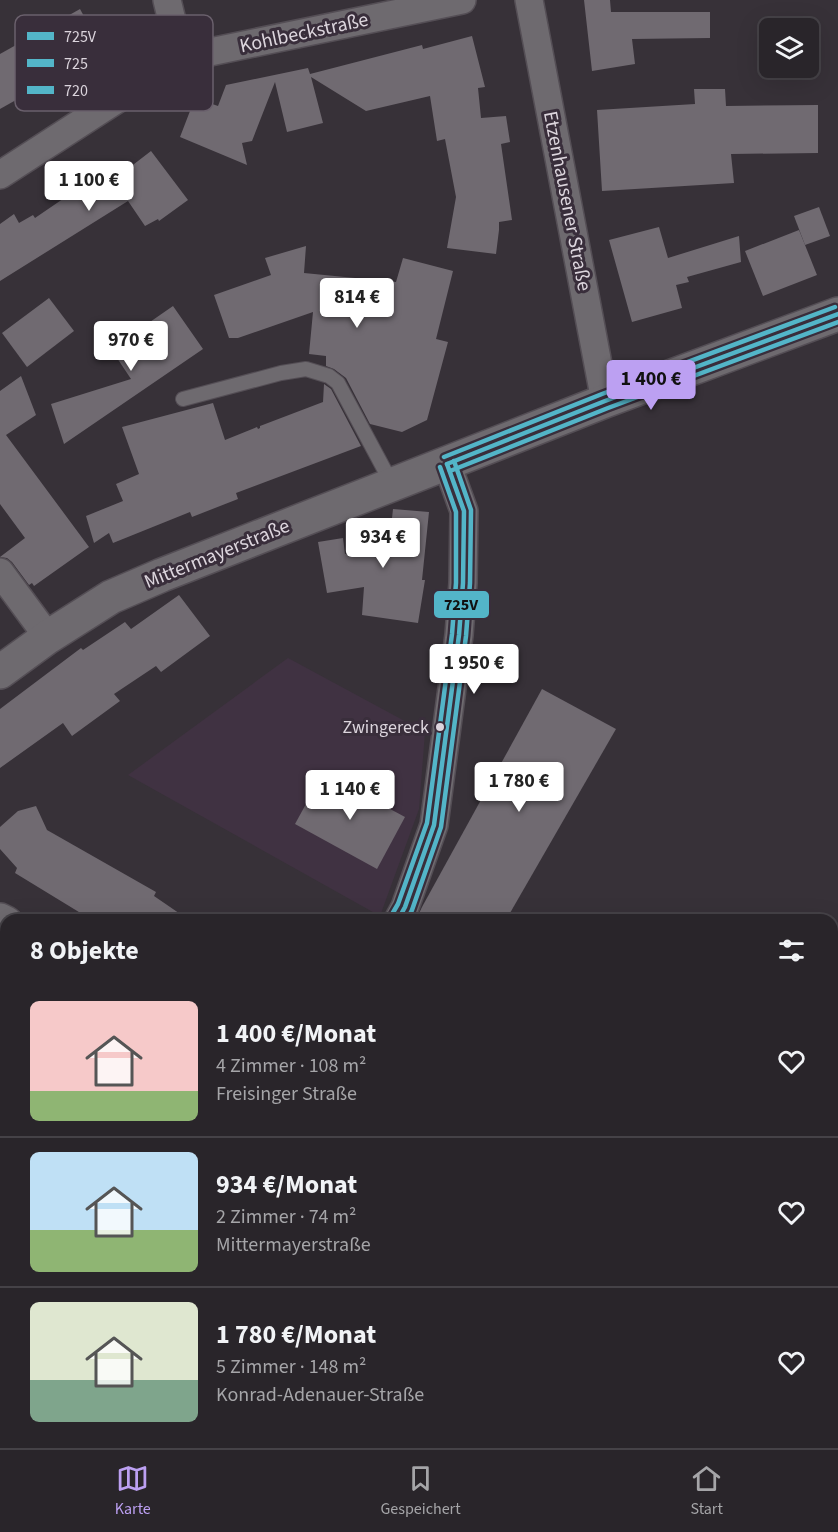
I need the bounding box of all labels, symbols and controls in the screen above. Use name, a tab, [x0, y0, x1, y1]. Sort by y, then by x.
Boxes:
street label: Kohlbeckstraße	[237, 6, 371, 60]
legend	[15, 15, 213, 111]
map controls	[759, 18, 819, 78]
button: layers	[759, 18, 819, 78]
text: 725V	[64, 26, 97, 48]
text: 725	[64, 53, 88, 75]
text: 720	[64, 80, 88, 102]
street label: Etzenhausener Straße	[536, 109, 598, 294]
pin: 1 100 €	[34, 161, 144, 212]
text: 1 100 €	[59, 166, 119, 194]
pin: 814 €	[315, 278, 399, 329]
text: 814 €	[334, 283, 380, 311]
pin: 970 €	[89, 321, 173, 372]
text: 970 €	[108, 326, 154, 354]
pin: 1 400 €	[596, 360, 706, 411]
text: 1 400 €	[621, 365, 681, 393]
street label: Mittermayerstraße	[140, 512, 294, 596]
pin: 934 €	[341, 518, 425, 569]
text: 934 €	[360, 523, 406, 551]
line badge: 725V	[433, 590, 490, 619]
text: 725V	[444, 594, 479, 616]
pin: 1 950 €	[419, 644, 529, 695]
text: 1 950 €	[444, 649, 504, 677]
place label: Zwingereck	[343, 715, 429, 740]
marker: Zwingereck	[434, 721, 446, 733]
pin: 1 780 €	[464, 762, 574, 813]
text: 1 780 €	[489, 767, 549, 795]
pin: 1 140 €	[295, 770, 405, 821]
text: 1 140 €	[320, 775, 380, 803]
text: 8 Objekte	[30, 932, 139, 969]
icon: filters	[775, 934, 808, 967]
text: 1 400 €/Monat	[216, 1015, 376, 1052]
icon: home	[78, 1025, 150, 1097]
icon: heart	[775, 1045, 808, 1078]
text: 4 Zimmer · 108 m²	[216, 1052, 366, 1080]
text: Freisinger Straße	[216, 1080, 357, 1108]
text: 934 €/Monat	[216, 1166, 357, 1203]
icon: home	[78, 1176, 150, 1248]
icon: heart	[775, 1196, 808, 1229]
text: 2 Zimmer · 74 m²	[216, 1203, 356, 1231]
text: Mittermayerstraße	[216, 1231, 371, 1259]
text: 1 780 €/Monat	[216, 1316, 376, 1353]
icon: home	[78, 1326, 150, 1398]
icon: heart	[775, 1346, 808, 1379]
text: 5 Zimmer · 148 m²	[216, 1353, 366, 1381]
text: Konrad-Adenauer-Straße	[216, 1381, 424, 1409]
tab: Karte	[115, 1462, 151, 1520]
tab: Gespeichert	[380, 1462, 461, 1520]
tab: Start	[690, 1462, 723, 1520]

